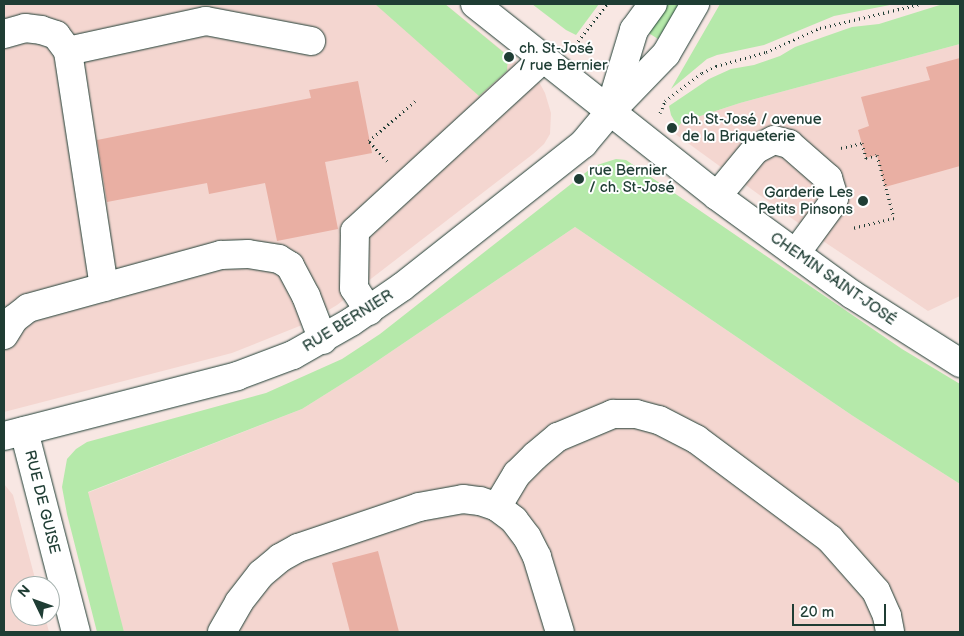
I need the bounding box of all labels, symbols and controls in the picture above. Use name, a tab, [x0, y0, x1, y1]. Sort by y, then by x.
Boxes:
place label: ch. St-José / rue Bernier	[519, 39, 607, 74]
marker: ch. St-José / rue Bernier	[503, 51, 515, 63]
place label: ch. St-José / avenue de la Briqueterie	[682, 110, 822, 145]
marker: ch. St-José / avenue de la Briqueterie	[666, 122, 678, 134]
place label: rue Bernier / ch. St-José	[589, 161, 675, 196]
marker: rue Bernier / ch. St-José	[573, 173, 585, 185]
place label: Garderie Les Petits Pinsons	[758, 183, 853, 218]
marker: Garderie Les Petits Pinsons	[857, 195, 869, 207]
street label: CHEMIN SAINT-JOSÉ	[766, 229, 900, 329]
street label: RUE BERNIER	[300, 286, 396, 356]
street label: RUE DE GUISE	[20, 448, 64, 556]
north arrow	[10, 576, 60, 626]
text: N	[14, 582, 34, 601]
scale bar	[794, 594, 888, 626]
text: 20 m	[800, 603, 834, 622]

